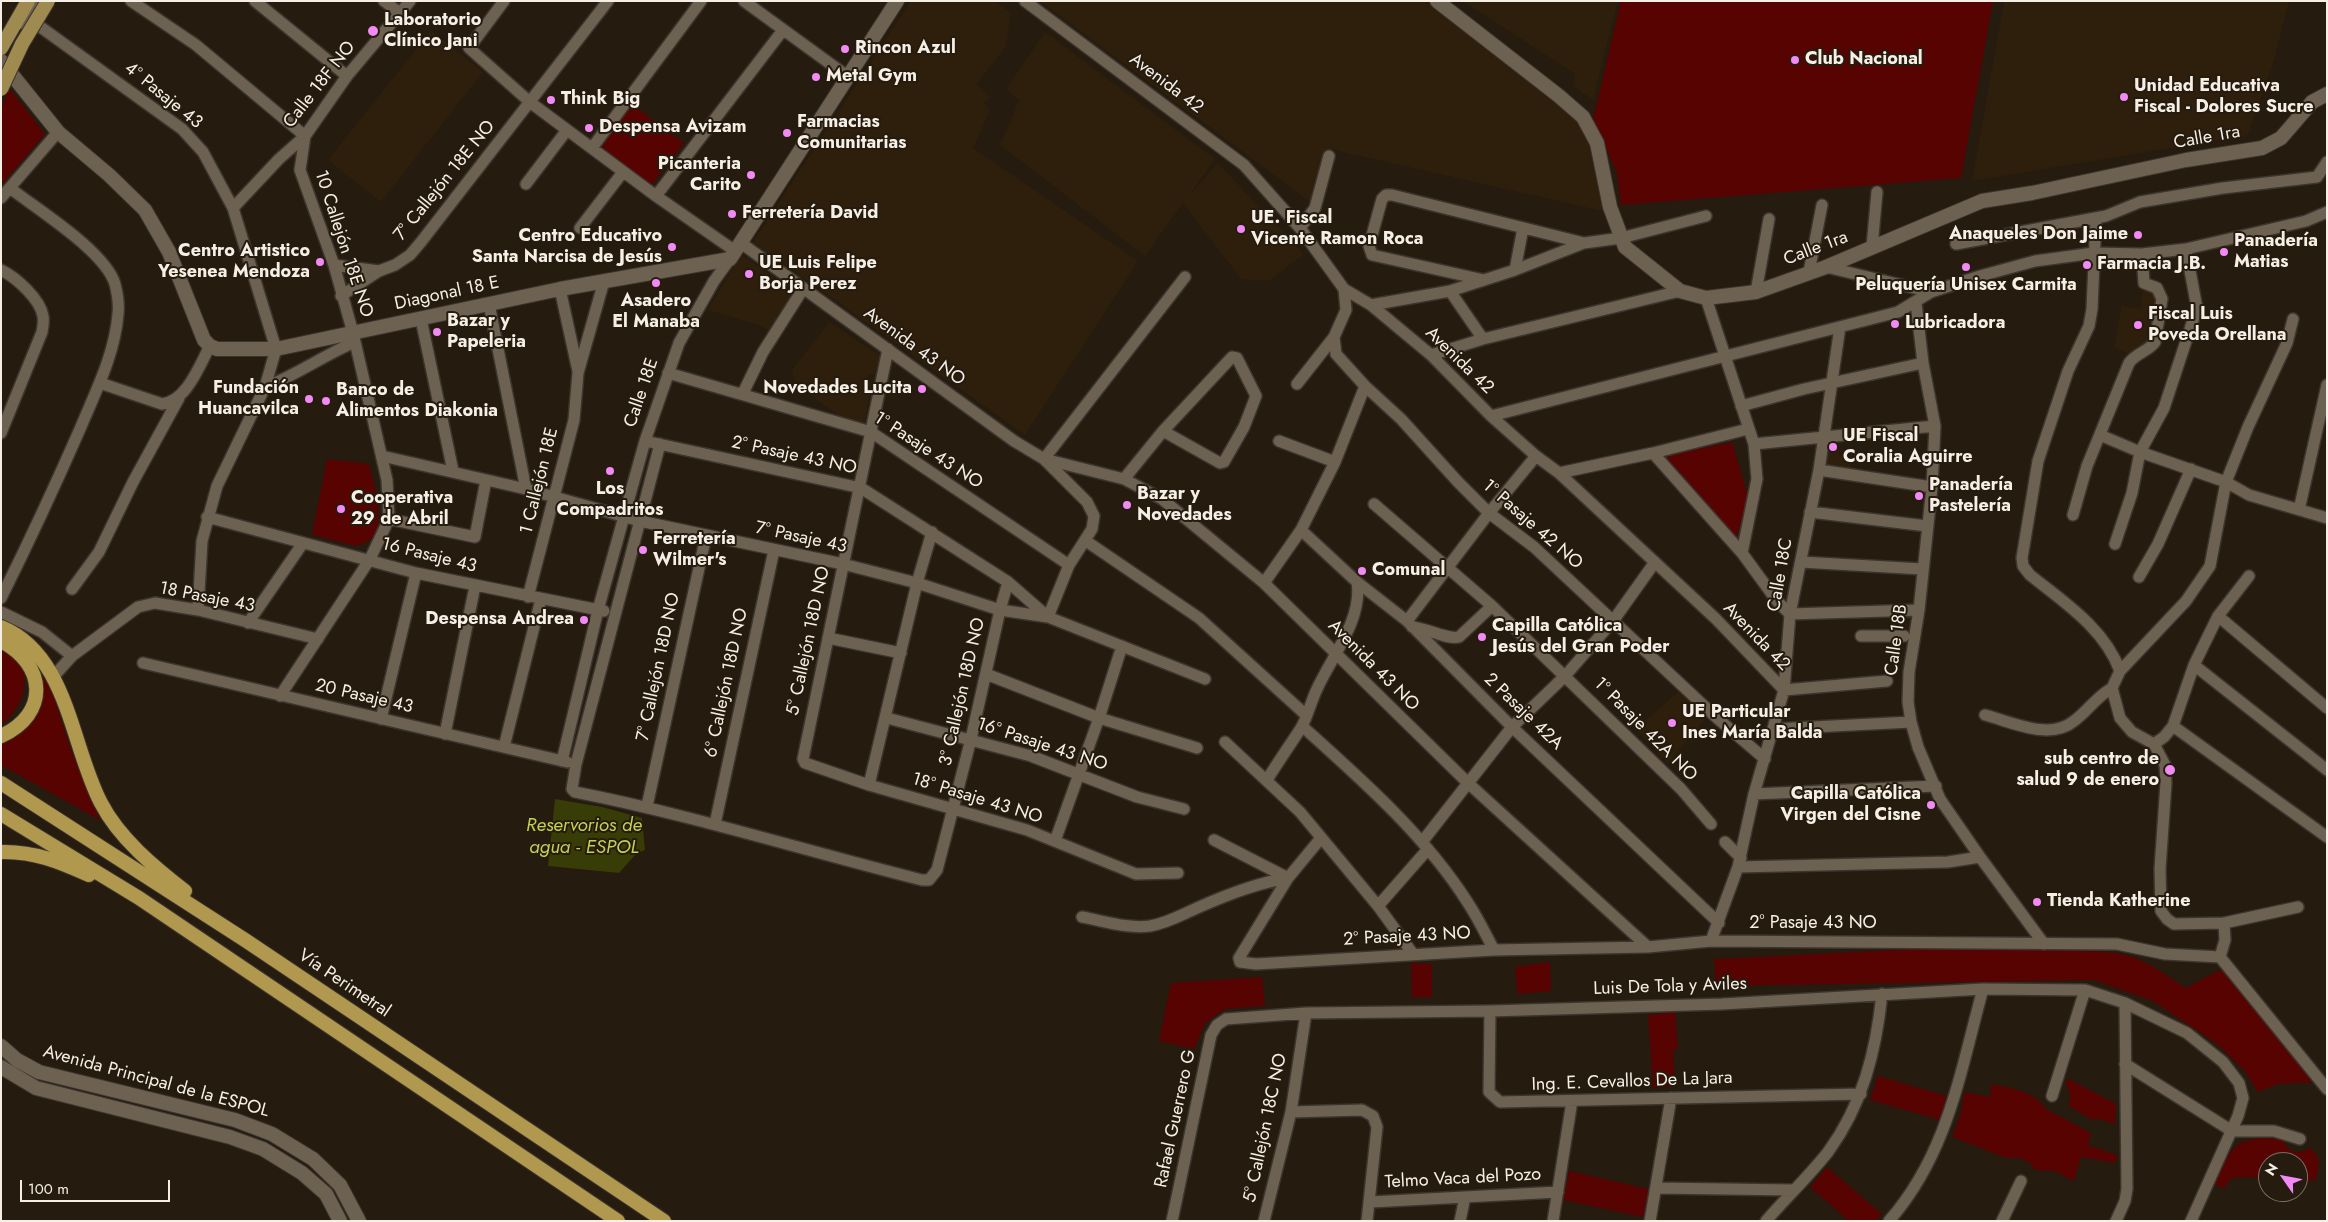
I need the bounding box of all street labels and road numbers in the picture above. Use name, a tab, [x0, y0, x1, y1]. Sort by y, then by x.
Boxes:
street label: Calle 18F NO	[279, 37, 361, 133]
street label: Avenida 42	[1125, 49, 1207, 119]
street label: 4° Pasaje 43	[120, 58, 206, 134]
street label: 7° Callejón 18E NO	[390, 116, 500, 246]
street label: Calle 1ra	[2172, 122, 2242, 154]
street label: 10 Callejón 18E NO	[309, 168, 377, 320]
street label: Calle 1ra	[1781, 227, 1851, 271]
street label: Diagonal 18 E	[393, 272, 501, 316]
street label: Avenida 43 NO	[859, 303, 969, 391]
street label: Avenida 42	[1420, 323, 1498, 399]
street label: Calle 18E	[620, 356, 664, 430]
street label: 1° Pasaje 43 NO	[870, 408, 986, 494]
street label: 1 Callejón 18E	[516, 425, 564, 537]
street label: 2° Pasaje 43 NO	[729, 432, 859, 480]
street label: 1° Pasaje 42 NO	[1477, 476, 1587, 574]
street label: 7° Pasaje 43	[753, 518, 849, 558]
street label: 16 Pasaje 43	[379, 534, 479, 578]
street label: Calle 18C	[1764, 537, 1798, 613]
street label: 5° Callejón 18D NO	[783, 564, 835, 718]
street label: 18 Pasaje 43	[157, 578, 257, 618]
street label: 7° Callejón 18D NO	[633, 591, 685, 743]
street label: Avenida 42	[1718, 598, 1794, 676]
street label: Calle 18B	[1881, 603, 1913, 677]
street label: 6° Callejón 18D NO	[701, 606, 753, 760]
street label: 3° Callejón 18D NO	[935, 616, 991, 768]
street label: Avenida 43 NO	[1323, 616, 1423, 716]
street label: 2 Pasaje 42A	[1479, 669, 1567, 755]
street label: 1° Pasaje 42A NO	[1589, 674, 1701, 786]
street label: 20 Pasaje 43	[313, 675, 415, 719]
street label: 16° Pasaje 43 NO	[974, 714, 1110, 776]
street label: 18° Pasaje 43 NO	[909, 769, 1045, 829]
street label: 2° Pasaje 43 NO	[1749, 913, 1877, 935]
street label: 2° Pasaje 43 NO	[1343, 923, 1471, 951]
street label: Vía Perimetral	[294, 945, 394, 1023]
street label: Luis De Tola y Aviles	[1593, 974, 1747, 1000]
street label: Avenida Principal de la ESPOL	[41, 1041, 271, 1123]
street label: Rafael Guerrero G	[1151, 1048, 1201, 1190]
street label: 5° Callejón 18C NO	[1240, 1051, 1292, 1205]
street label: Ing. E. Cevallos De La Jara	[1531, 1068, 1733, 1096]
street label: Telmo Vaca del Pozo	[1384, 1164, 1542, 1194]

